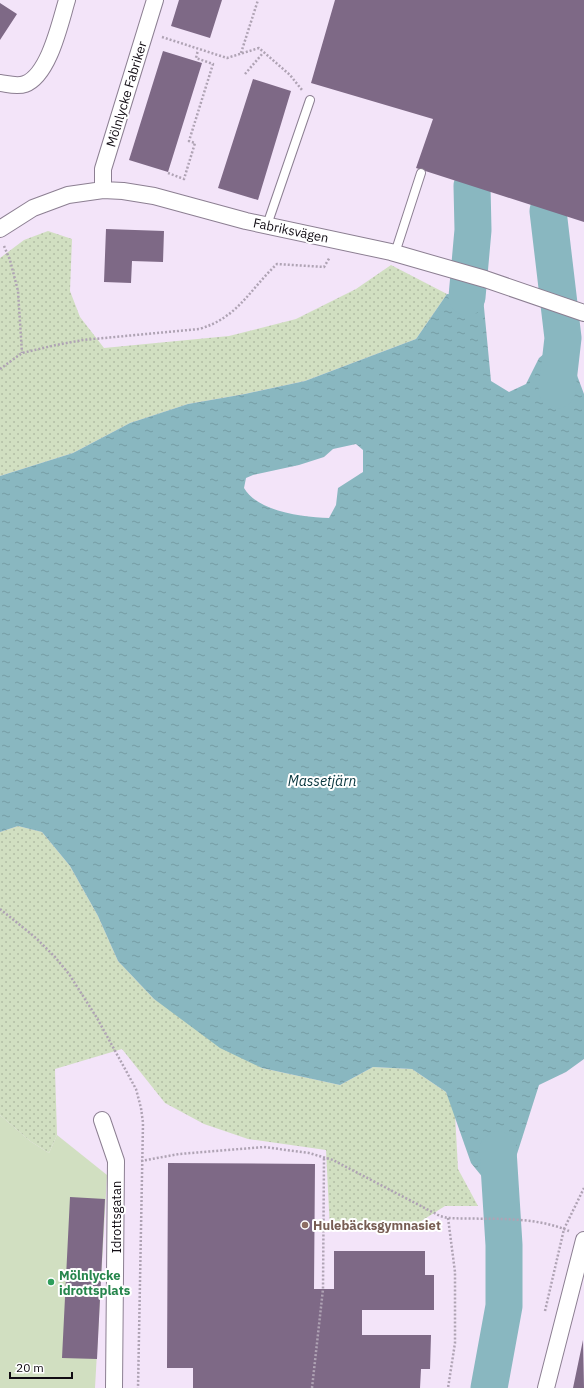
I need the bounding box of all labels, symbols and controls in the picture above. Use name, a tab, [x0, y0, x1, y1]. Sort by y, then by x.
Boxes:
street label: Mölnlycke Fabriker	[102, 39, 151, 149]
street label: Fabriksvägen	[252, 214, 330, 247]
water label: Massetjärn	[288, 772, 356, 790]
street label: Idrottsgatan	[108, 1181, 125, 1253]
place label: Hulebäcksgymnasiet	[313, 1217, 441, 1234]
marker: Hulebäcksgymnasiet	[300, 1220, 310, 1230]
place label: Mölnlycke idrottsplats	[59, 1267, 131, 1299]
marker: Mölnlycke idrottsplats	[46, 1277, 56, 1287]
scale bar	[10, 1354, 72, 1380]
text: 20 m	[16, 1360, 44, 1375]

